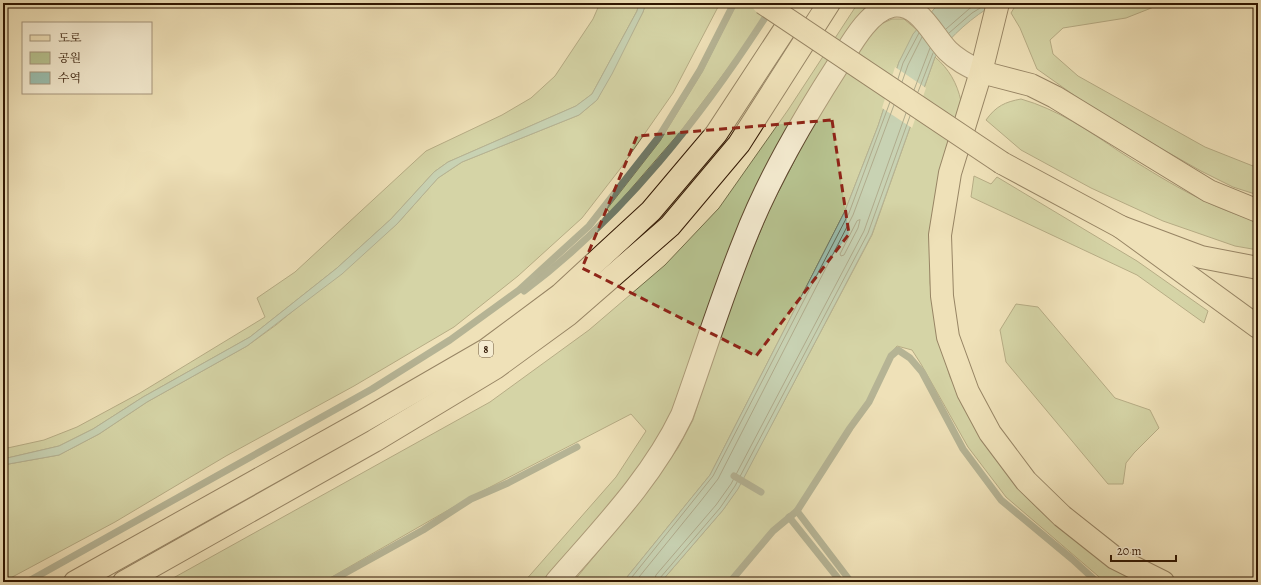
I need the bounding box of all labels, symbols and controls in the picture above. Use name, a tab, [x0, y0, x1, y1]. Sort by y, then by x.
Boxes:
legend	[22, 22, 152, 94]
text: 도로	[58, 30, 82, 46]
text: 공원	[58, 50, 81, 66]
text: 수역	[58, 70, 81, 86]
road number: 8	[479, 341, 493, 357]
scale bar	[1111, 537, 1176, 563]
text: 20 m	[1117, 543, 1141, 559]

